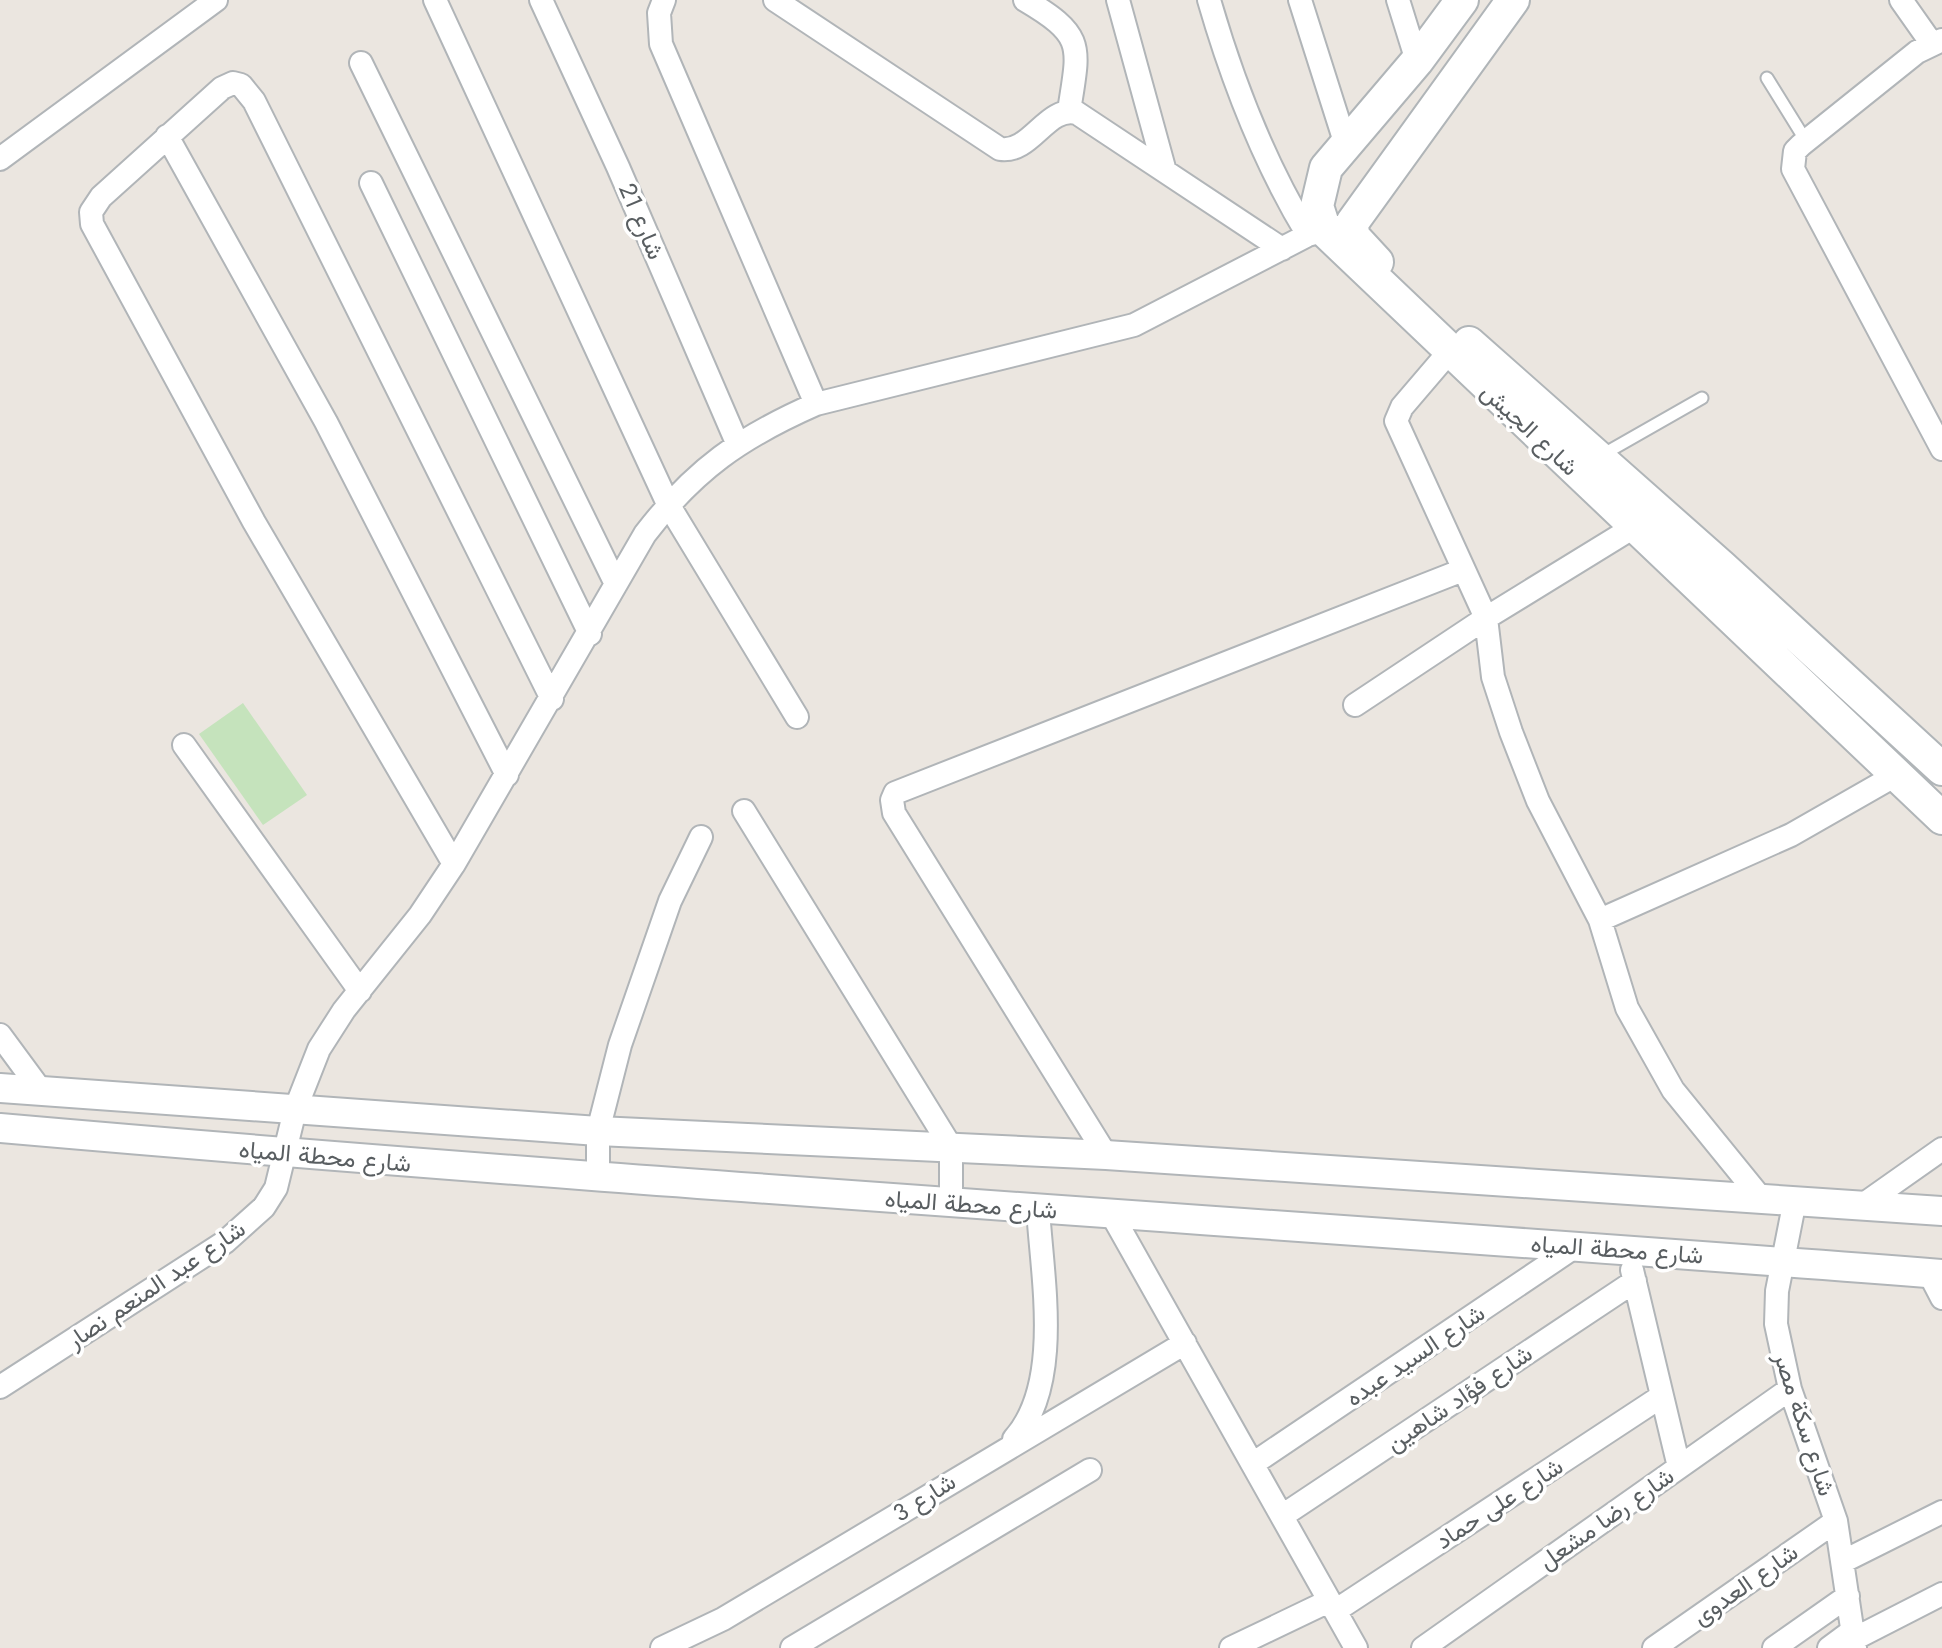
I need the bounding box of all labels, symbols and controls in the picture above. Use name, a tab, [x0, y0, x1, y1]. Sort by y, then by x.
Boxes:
street label: شارع 21	[610, 177, 674, 265]
street label: شارع الجيش	[1473, 374, 1587, 484]
street label: شارع محطة المياه	[237, 1131, 413, 1181]
street label: شارع محطة المياه	[884, 1181, 1058, 1227]
street label: شارع عبد المنعم نصار	[59, 1211, 252, 1357]
street label: شارع محطة المياه	[1530, 1226, 1704, 1272]
street label: شارع السيد عبده	[1338, 1295, 1492, 1415]
street label: شارع فؤاد شاهين	[1379, 1336, 1539, 1460]
street label: شارع سكة مصر	[1765, 1347, 1845, 1500]
street label: شارع على حماد	[1428, 1449, 1570, 1557]
street label: شارع رضا مشعل	[1531, 1458, 1681, 1578]
street label: شارع 3	[886, 1464, 962, 1530]
street label: شارع العدوى	[1685, 1535, 1805, 1633]

